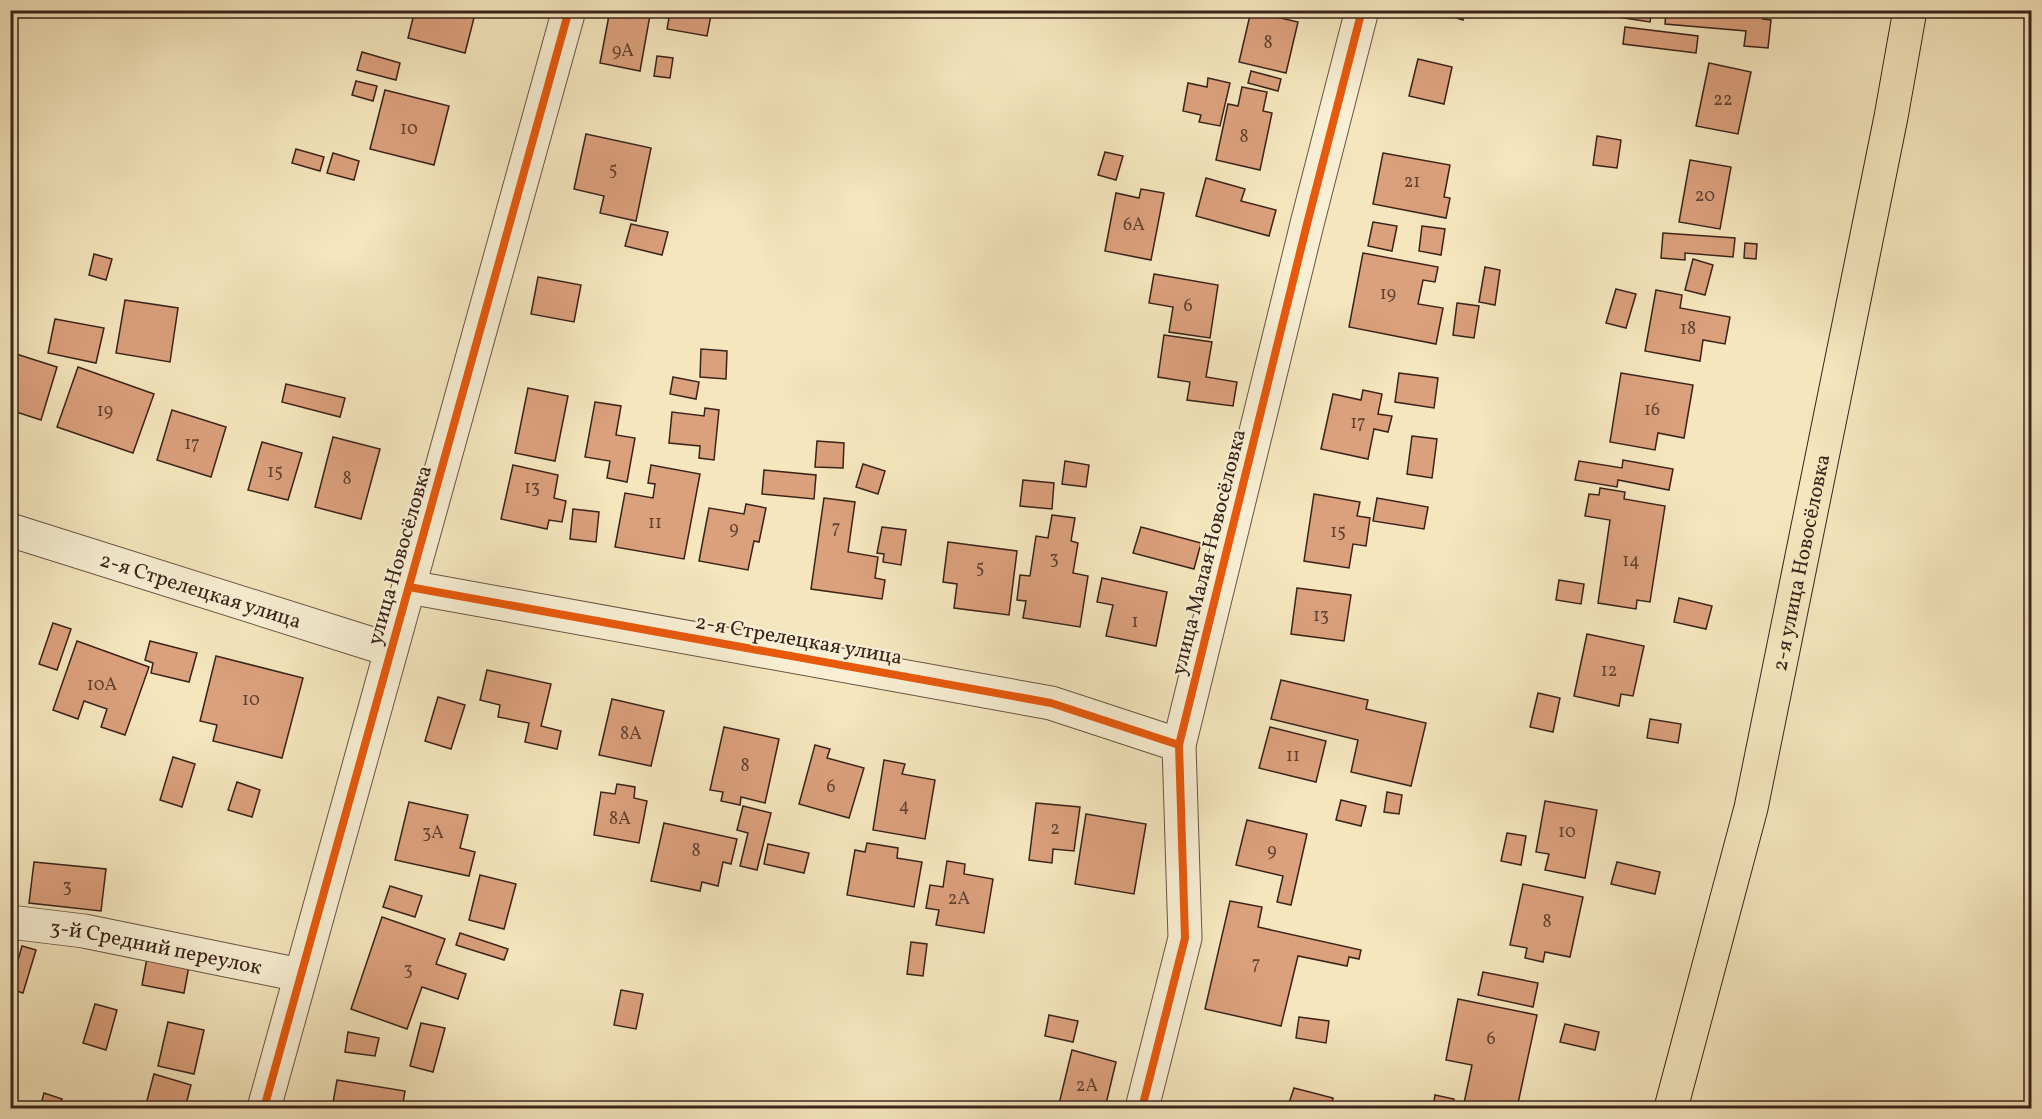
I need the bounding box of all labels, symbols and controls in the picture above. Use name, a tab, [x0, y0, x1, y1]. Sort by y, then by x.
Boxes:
house number: 8	[1263, 31, 1273, 56]
house number: 9А	[612, 39, 634, 64]
house number: 22	[1713, 88, 1733, 113]
house number: 10	[400, 117, 418, 142]
house number: 8	[1239, 125, 1249, 150]
house number: 5	[609, 158, 617, 183]
house number: 21	[1404, 170, 1420, 195]
house number: 20	[1695, 184, 1715, 209]
house number: 6А	[1123, 213, 1145, 238]
house number: 19	[1380, 282, 1396, 307]
house number: 6	[1183, 294, 1193, 319]
house number: 18	[1680, 317, 1696, 342]
house number: 16	[1644, 398, 1660, 423]
house number: 19	[97, 399, 113, 424]
house number: 17	[1350, 411, 1366, 436]
street label: улица Малая Новосёловка	[1165, 426, 1254, 679]
house number: 17	[184, 432, 200, 457]
street label: 2-я улица Новосёловка	[1766, 452, 1838, 674]
house number: 15	[267, 460, 283, 485]
street label: улица Новосёловка	[361, 462, 440, 649]
house number: 8	[342, 467, 352, 492]
house number: 13	[524, 476, 540, 501]
house number: 11	[648, 511, 662, 536]
house number: 7	[832, 516, 840, 541]
house number: 9	[729, 517, 739, 542]
house number: 15	[1330, 520, 1346, 545]
street label: 2-я Стрелецкая улица	[96, 546, 305, 637]
house number: 3	[1049, 547, 1059, 572]
house number: 14	[1622, 549, 1640, 574]
house number: 5	[976, 556, 984, 581]
house number: 13	[1313, 604, 1329, 629]
street label: 2-я Стрелецкая улица	[693, 608, 905, 673]
house number: 1	[1132, 610, 1138, 635]
house number: 12	[1601, 659, 1617, 684]
house number: 10А	[87, 673, 118, 698]
house number: 10	[242, 688, 260, 713]
house number: 8А	[620, 722, 642, 747]
house number: 11	[1286, 744, 1300, 769]
house number: 8	[740, 754, 750, 779]
house number: 6	[826, 775, 836, 800]
house number: 4	[899, 794, 909, 819]
house number: 8А	[609, 807, 631, 832]
house number: 2	[1050, 817, 1060, 842]
house number: 10	[1558, 820, 1576, 845]
house number: 3А	[422, 821, 444, 846]
house number: 8	[691, 839, 701, 864]
house number: 9	[1267, 839, 1277, 864]
house number: 3	[62, 875, 72, 900]
house number: 2А	[948, 887, 970, 912]
house number: 8	[1542, 910, 1552, 935]
street label: 3-й Средний переулок	[48, 914, 264, 983]
house number: 7	[1252, 952, 1260, 977]
house number: 3	[403, 958, 413, 983]
house number: 6	[1486, 1027, 1496, 1052]
house number: 2А	[1076, 1074, 1098, 1099]

